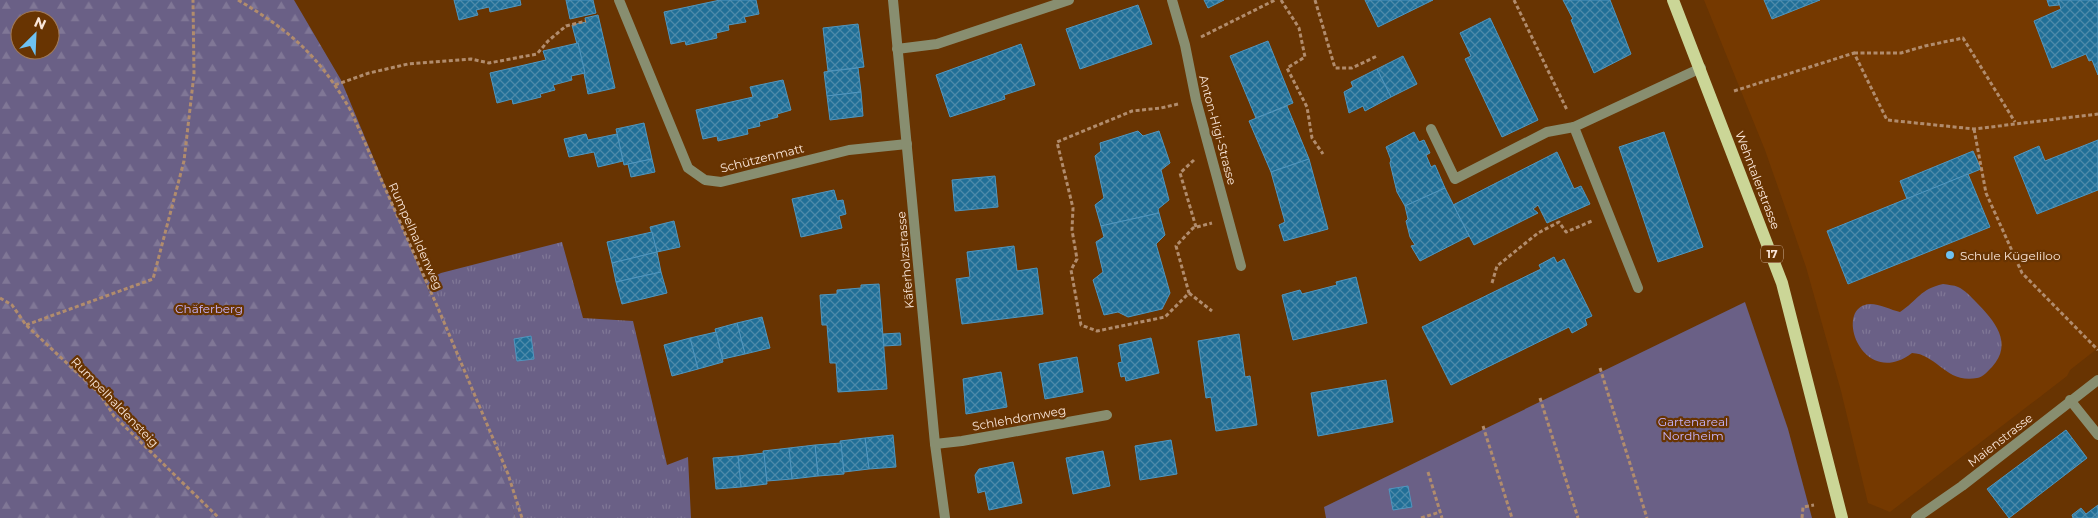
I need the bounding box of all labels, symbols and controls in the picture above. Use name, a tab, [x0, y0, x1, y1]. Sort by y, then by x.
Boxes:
north arrow	[10, 10, 60, 60]
text: N	[31, 13, 49, 34]
street label: Anton-Higi-Strasse	[1196, 73, 1240, 187]
street label: Wehntalerstrasse	[1732, 129, 1784, 231]
street label: Schützenmatt	[719, 140, 806, 176]
street label: Rumpelhaldenweg	[386, 180, 446, 292]
street label: Käferholzstrasse	[893, 211, 917, 309]
road number: 17	[1761, 245, 1783, 262]
place label: Schule Kügeliloo	[1960, 248, 2060, 263]
marker: Schule Kügeliloo	[1944, 249, 1956, 261]
park label: Chäferberg	[175, 301, 243, 316]
street label: Rumpelhaldensteig	[68, 354, 162, 450]
street label: Schlehdornweg	[971, 402, 1067, 434]
street label: Maienstrasse	[1965, 410, 2035, 470]
park label: Gartenareal Nordheim	[1658, 414, 1728, 443]

